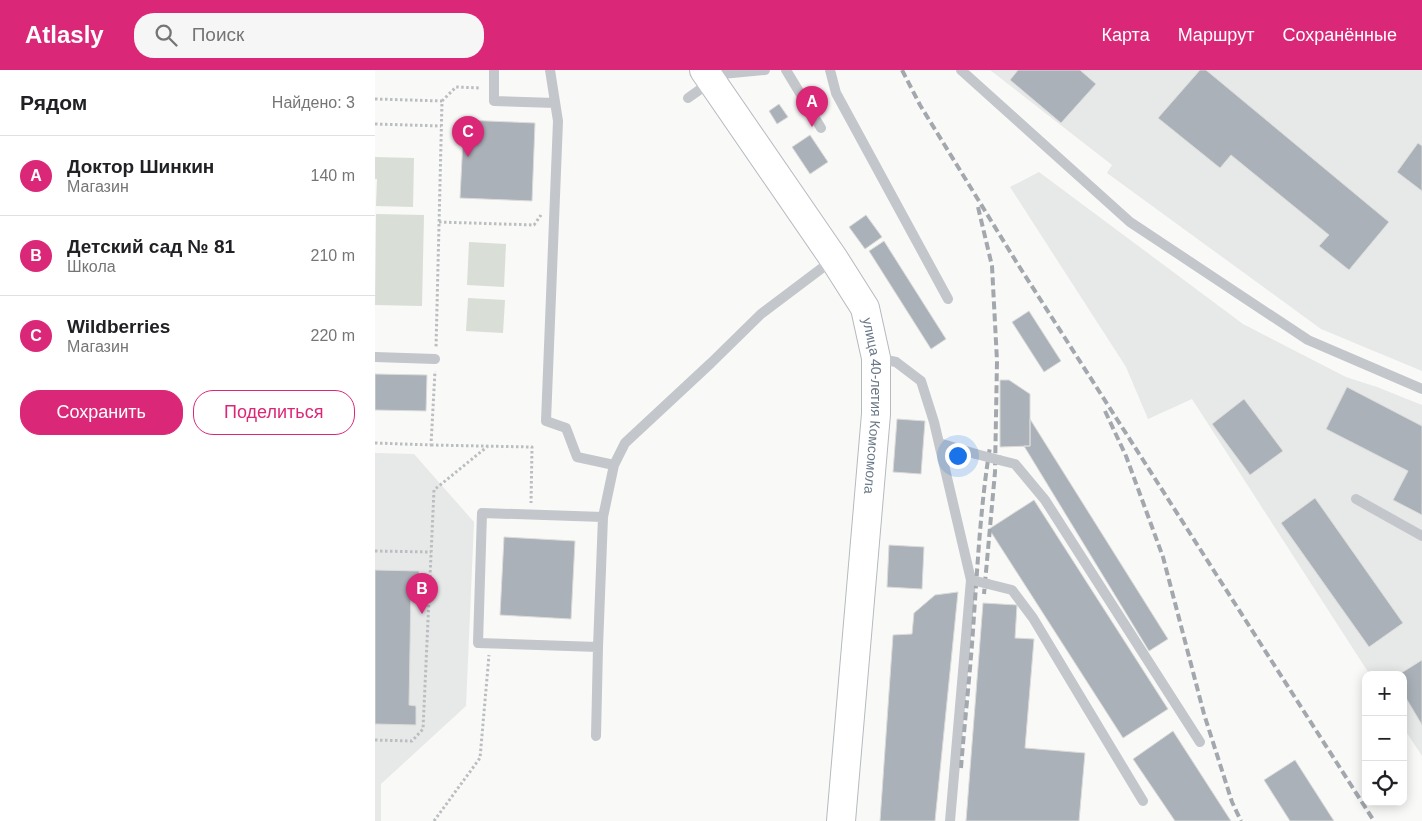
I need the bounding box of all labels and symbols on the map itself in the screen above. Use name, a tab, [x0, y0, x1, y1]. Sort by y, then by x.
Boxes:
pin: A	[796, 86, 828, 127]
pin: C	[452, 116, 484, 157]
street label: улица 40-летия Комсомола	[859, 316, 884, 495]
your location	[945, 443, 971, 469]
pin: B	[406, 573, 438, 614]

